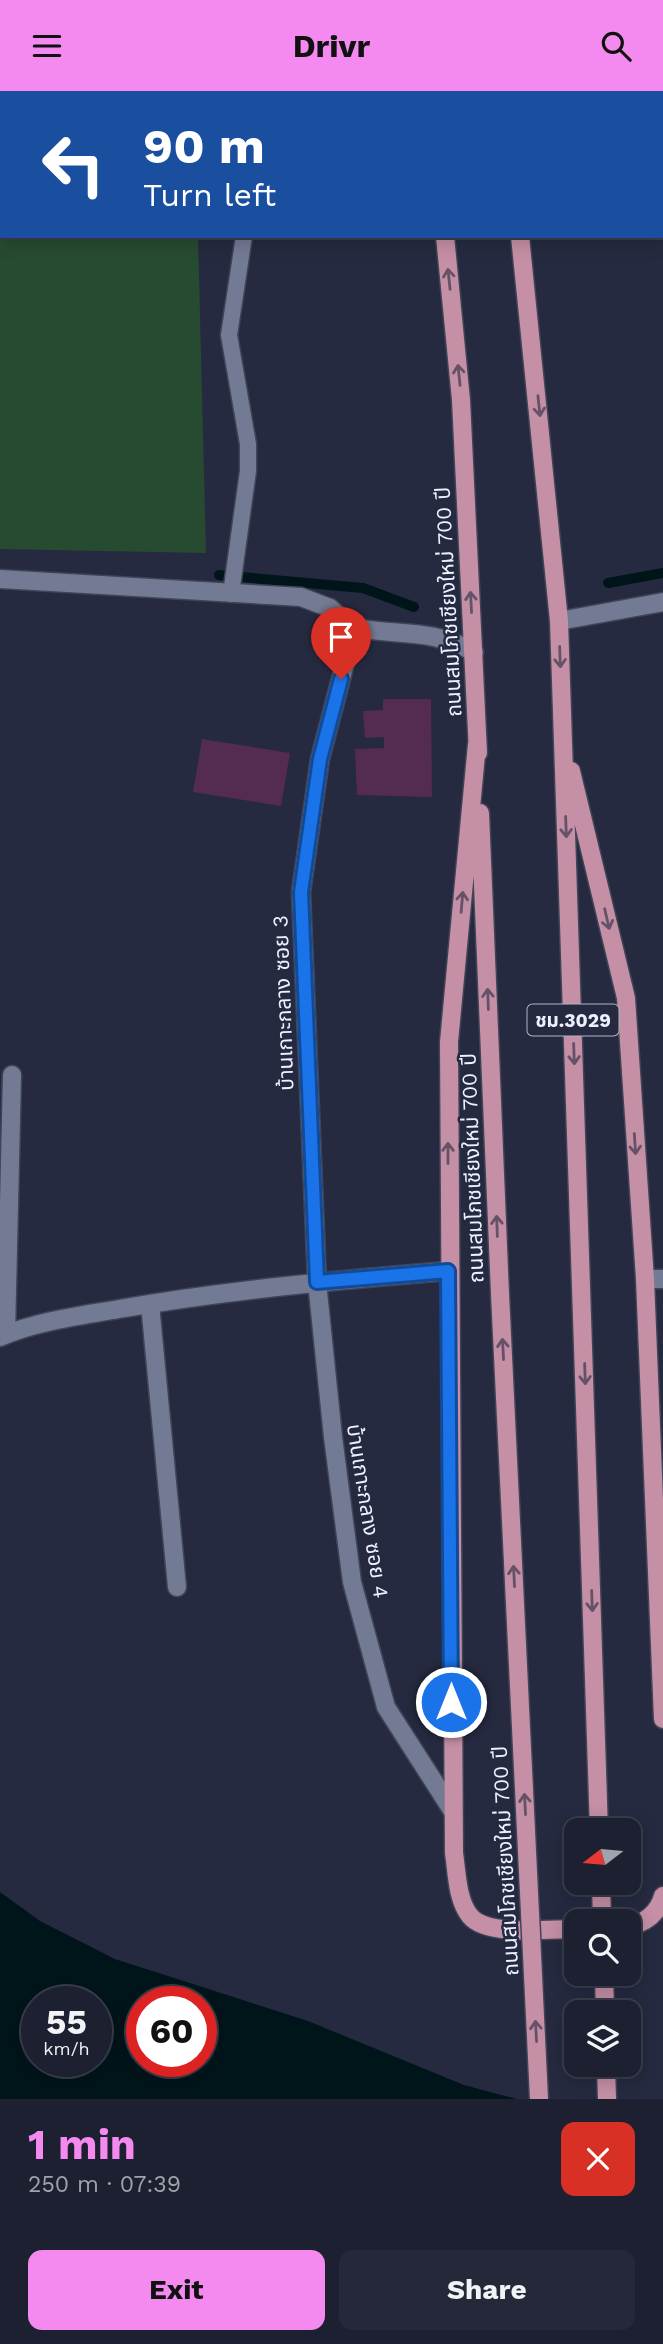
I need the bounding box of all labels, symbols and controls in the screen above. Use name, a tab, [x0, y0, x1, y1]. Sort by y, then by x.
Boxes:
icon: menu	[28, 27, 66, 65]
text: Drivr	[293, 27, 370, 65]
icon: search	[597, 27, 635, 65]
text: 90 m	[143, 117, 265, 175]
icon: left	[28, 119, 119, 210]
text: Turn left	[143, 176, 276, 214]
one-way arrow	[443, 268, 456, 290]
one-way arrow	[452, 364, 465, 387]
one-way arrow	[533, 394, 546, 416]
street label: ถนนสมโภชเชียงใหม่ 700 ปี	[429, 486, 467, 718]
one-way arrow	[465, 591, 478, 614]
pin	[311, 607, 371, 679]
icon: arrive	[322, 618, 360, 656]
one-way arrow	[553, 645, 567, 668]
one-way arrow	[559, 815, 572, 838]
one-way arrow	[456, 891, 469, 914]
one-way arrow	[601, 907, 614, 930]
street label: บ้านเกาะกลาง ซอย 3	[267, 915, 299, 1091]
one-way arrow	[481, 987, 494, 1010]
road number: ชม.3029	[528, 1005, 618, 1036]
one-way arrow	[567, 1042, 580, 1065]
street label: ถนนสมโภชเชียงใหม่ 700 ปี	[455, 1053, 489, 1283]
one-way arrow	[629, 1133, 642, 1156]
one-way arrow	[441, 1142, 455, 1165]
one-way arrow	[491, 1215, 504, 1238]
one-way arrow	[496, 1338, 509, 1361]
one-way arrow	[578, 1362, 591, 1385]
street label: บ้านเกาะกลาง ซอย 4	[342, 1422, 394, 1600]
one-way arrow	[507, 1565, 520, 1588]
one-way arrow	[585, 1589, 599, 1612]
position arrow	[414, 1665, 488, 1739]
street label: ถนนสมโภชเชียงใหม่ 700 ปี	[486, 1745, 524, 1977]
one-way arrow	[518, 1792, 531, 1815]
north arrow	[564, 1818, 640, 1895]
map controls	[564, 1818, 641, 2077]
button: search	[564, 1909, 641, 1986]
speed limit sign: 60	[126, 1986, 217, 2077]
button: layers	[564, 2000, 641, 2077]
text: 55	[46, 2001, 87, 2043]
one-way arrow	[529, 2020, 542, 2043]
text: km/h	[43, 2038, 90, 2059]
text: 1 min	[28, 2120, 136, 2169]
button: close	[561, 2122, 635, 2196]
text: 250 m · 07:39	[28, 2171, 181, 2198]
button: Exit	[28, 2250, 325, 2330]
button: Share	[339, 2250, 635, 2330]

